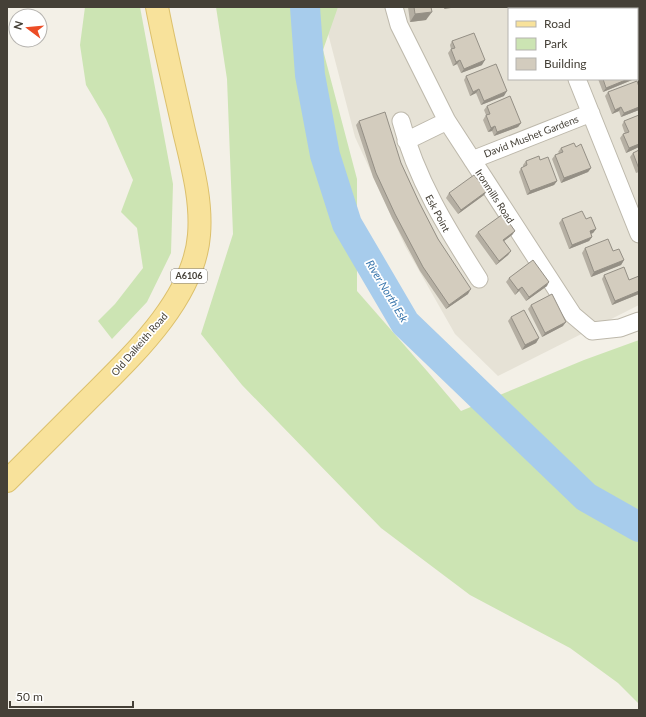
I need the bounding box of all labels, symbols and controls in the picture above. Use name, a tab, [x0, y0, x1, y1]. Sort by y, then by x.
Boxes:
north arrow	[8, 8, 48, 48]
legend	[508, 8, 638, 80]
text: Road	[544, 16, 571, 31]
text: N	[10, 19, 25, 31]
text: Park	[544, 36, 568, 51]
text: Building	[544, 56, 587, 71]
street label: David Mushet Gardens	[482, 112, 580, 160]
street label: Ironmills Road	[473, 167, 517, 225]
street label: Esk Point	[423, 192, 453, 234]
water label: River North Esk	[364, 257, 411, 325]
road number: A6106	[171, 269, 207, 283]
street label: Old Dalkeith Road	[108, 310, 170, 378]
scale bar	[10, 683, 133, 709]
text: 50 m	[16, 689, 43, 704]

